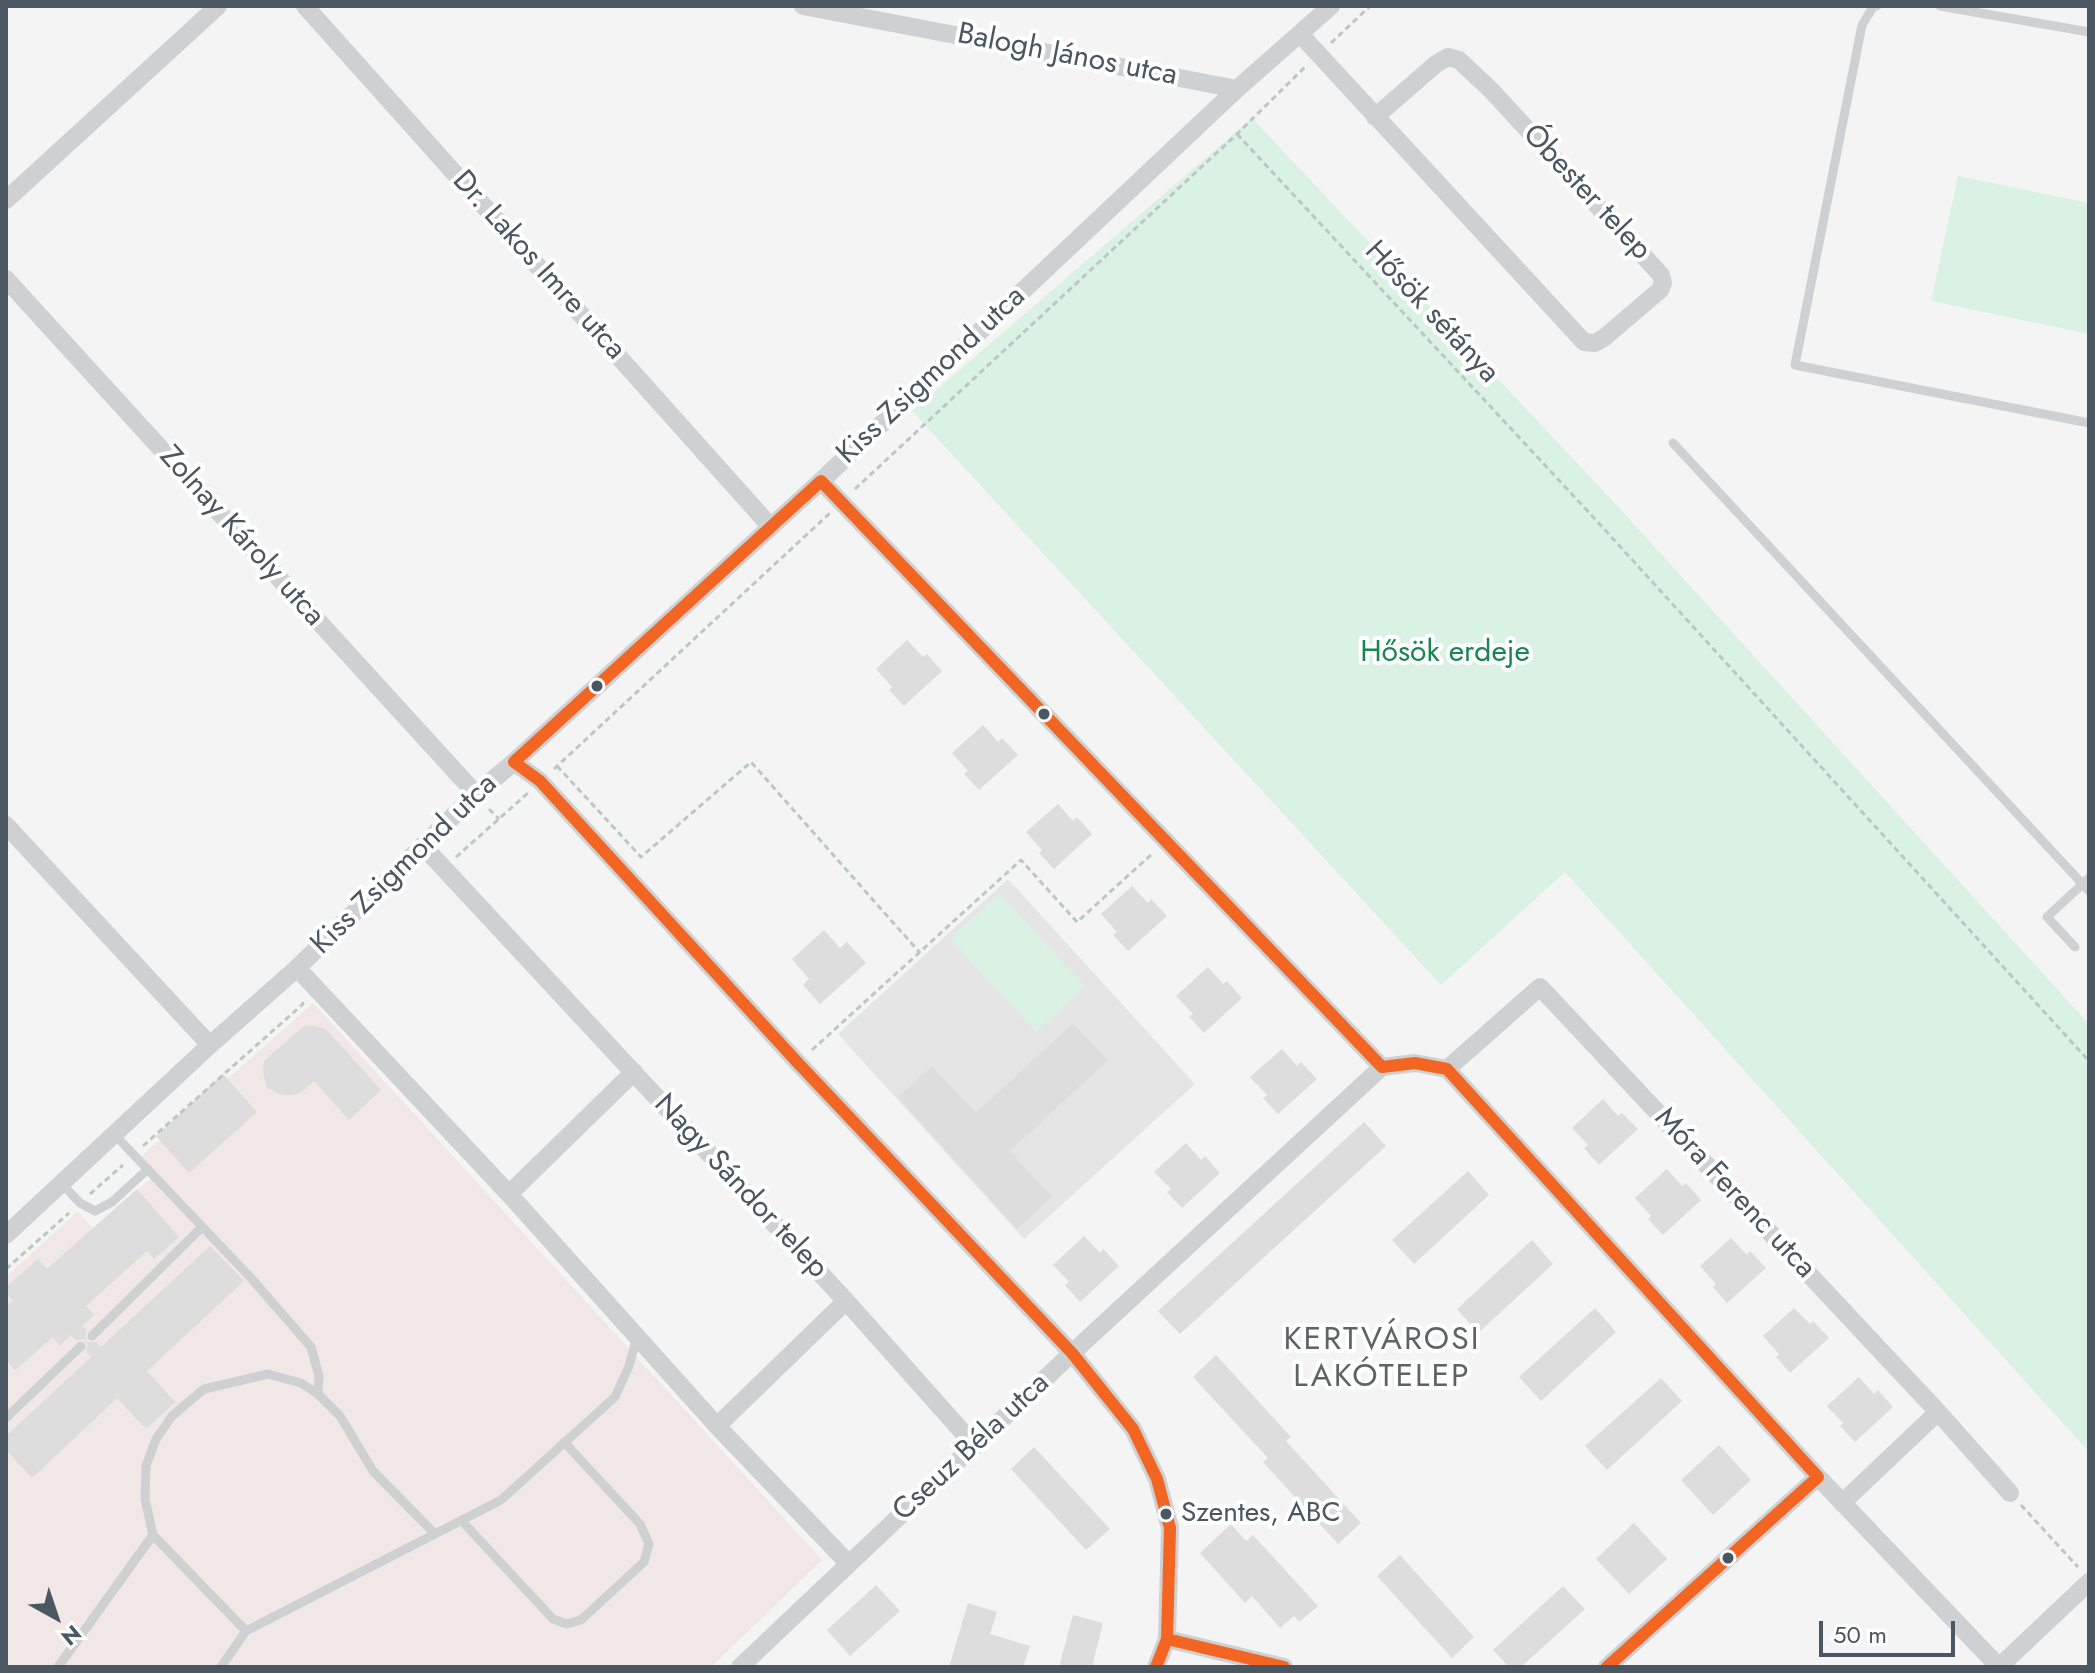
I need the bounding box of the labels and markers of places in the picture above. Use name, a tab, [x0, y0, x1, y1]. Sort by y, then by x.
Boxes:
unlabelled marker	[589, 678, 605, 694]
unlabelled marker	[1036, 706, 1052, 722]
place label: Szentes, ABC	[1181, 1497, 1341, 1531]
marker: Szentes, ABC	[1158, 1506, 1174, 1522]
unlabelled marker	[1720, 1550, 1736, 1566]

